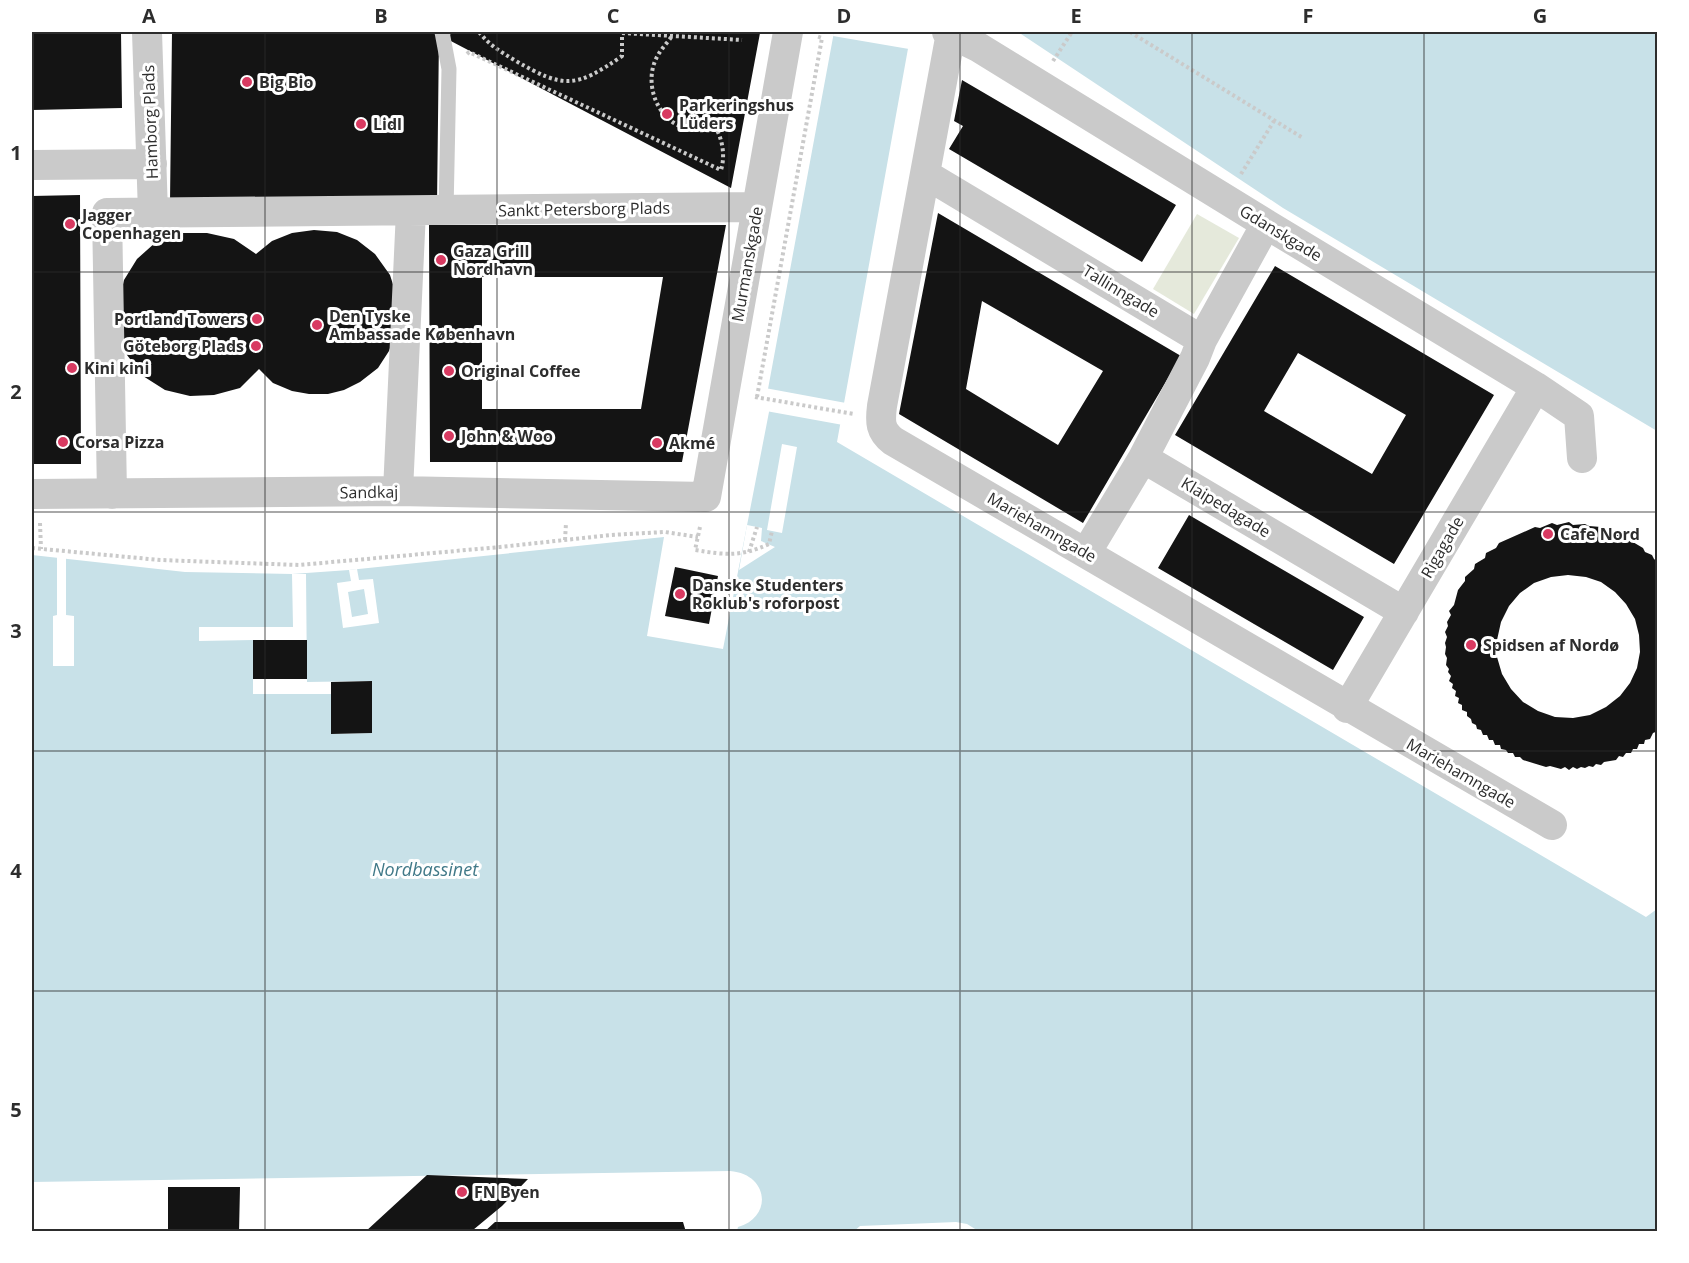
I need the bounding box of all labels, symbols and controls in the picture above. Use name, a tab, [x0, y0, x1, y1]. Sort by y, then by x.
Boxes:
text: A	[142, 2, 156, 29]
text: B	[374, 2, 388, 29]
text: C	[607, 2, 620, 29]
text: D	[837, 2, 851, 29]
text: E	[1070, 2, 1082, 29]
text: F	[1303, 2, 1313, 29]
text: G	[1533, 2, 1547, 29]
street label: Hamborg Plads	[137, 65, 163, 179]
place label: Big Bio	[259, 71, 313, 93]
marker: Big Bio	[240, 75, 254, 89]
place label: Parkeringshus Lüders	[679, 94, 794, 134]
marker: Parkeringshus Lüders	[660, 107, 674, 121]
place label: Lidl	[373, 113, 402, 135]
marker: Lidl	[354, 117, 368, 131]
text: 1	[10, 139, 22, 166]
street label: Sankt Petersborg Plads	[498, 197, 670, 221]
street label: Gdanskgade	[1236, 200, 1326, 266]
place label: Jagger Copenhagen	[80, 204, 181, 244]
street label: Murmanskgade	[726, 205, 768, 323]
marker: Jagger Copenhagen	[63, 217, 77, 231]
place label: Gaza Grill Nordhavn	[453, 240, 533, 280]
marker: Gaza Grill Nordhavn	[434, 253, 448, 267]
street label: Tallinngade	[1079, 259, 1163, 323]
place label: Den Tyske Ambassade København	[329, 305, 515, 345]
place label: Portland Towers	[114, 308, 245, 330]
marker: Portland Towers	[250, 312, 264, 326]
marker: Den Tyske Ambassade København	[310, 318, 324, 332]
place label: Göteborg Plads	[123, 335, 244, 357]
marker: Göteborg Plads	[249, 339, 263, 353]
place label: Kini kini	[84, 357, 149, 379]
place label: Original Coffee	[461, 360, 580, 382]
marker: Kini kini	[65, 361, 79, 375]
marker: Original Coffee	[442, 364, 456, 378]
text: 2	[10, 378, 22, 405]
place label: John & Woo	[459, 425, 553, 447]
marker: John & Woo	[442, 429, 456, 443]
place label: Corsa Pizza	[75, 431, 164, 453]
place label: Akmé	[669, 432, 715, 454]
marker: Corsa Pizza	[56, 435, 70, 449]
marker: Akmé	[650, 436, 664, 450]
street label: Klaipedagade	[1177, 472, 1275, 542]
street label: Sandkaj	[340, 480, 398, 504]
street label: Mariehamngade	[983, 487, 1101, 567]
street label: Rigagade	[1416, 512, 1468, 582]
place label: Cafe Nord	[1560, 523, 1640, 545]
marker: Cafe Nord	[1541, 527, 1555, 541]
place label: Danske Studenters Roklub's roforpost	[692, 574, 844, 614]
marker: Danske Studenters Roklub's roforpost	[673, 587, 687, 601]
text: 3	[10, 617, 22, 644]
place label: Spidsen af Nordø	[1483, 634, 1619, 656]
marker: Spidsen af Nordø	[1464, 638, 1478, 652]
street label: Mariehamngade	[1402, 733, 1520, 813]
text: 4	[10, 857, 22, 884]
water label: Nordbassinet	[372, 857, 479, 881]
text: 5	[10, 1096, 22, 1123]
place label: FN Byen	[474, 1181, 540, 1203]
marker: FN Byen	[455, 1185, 469, 1199]

